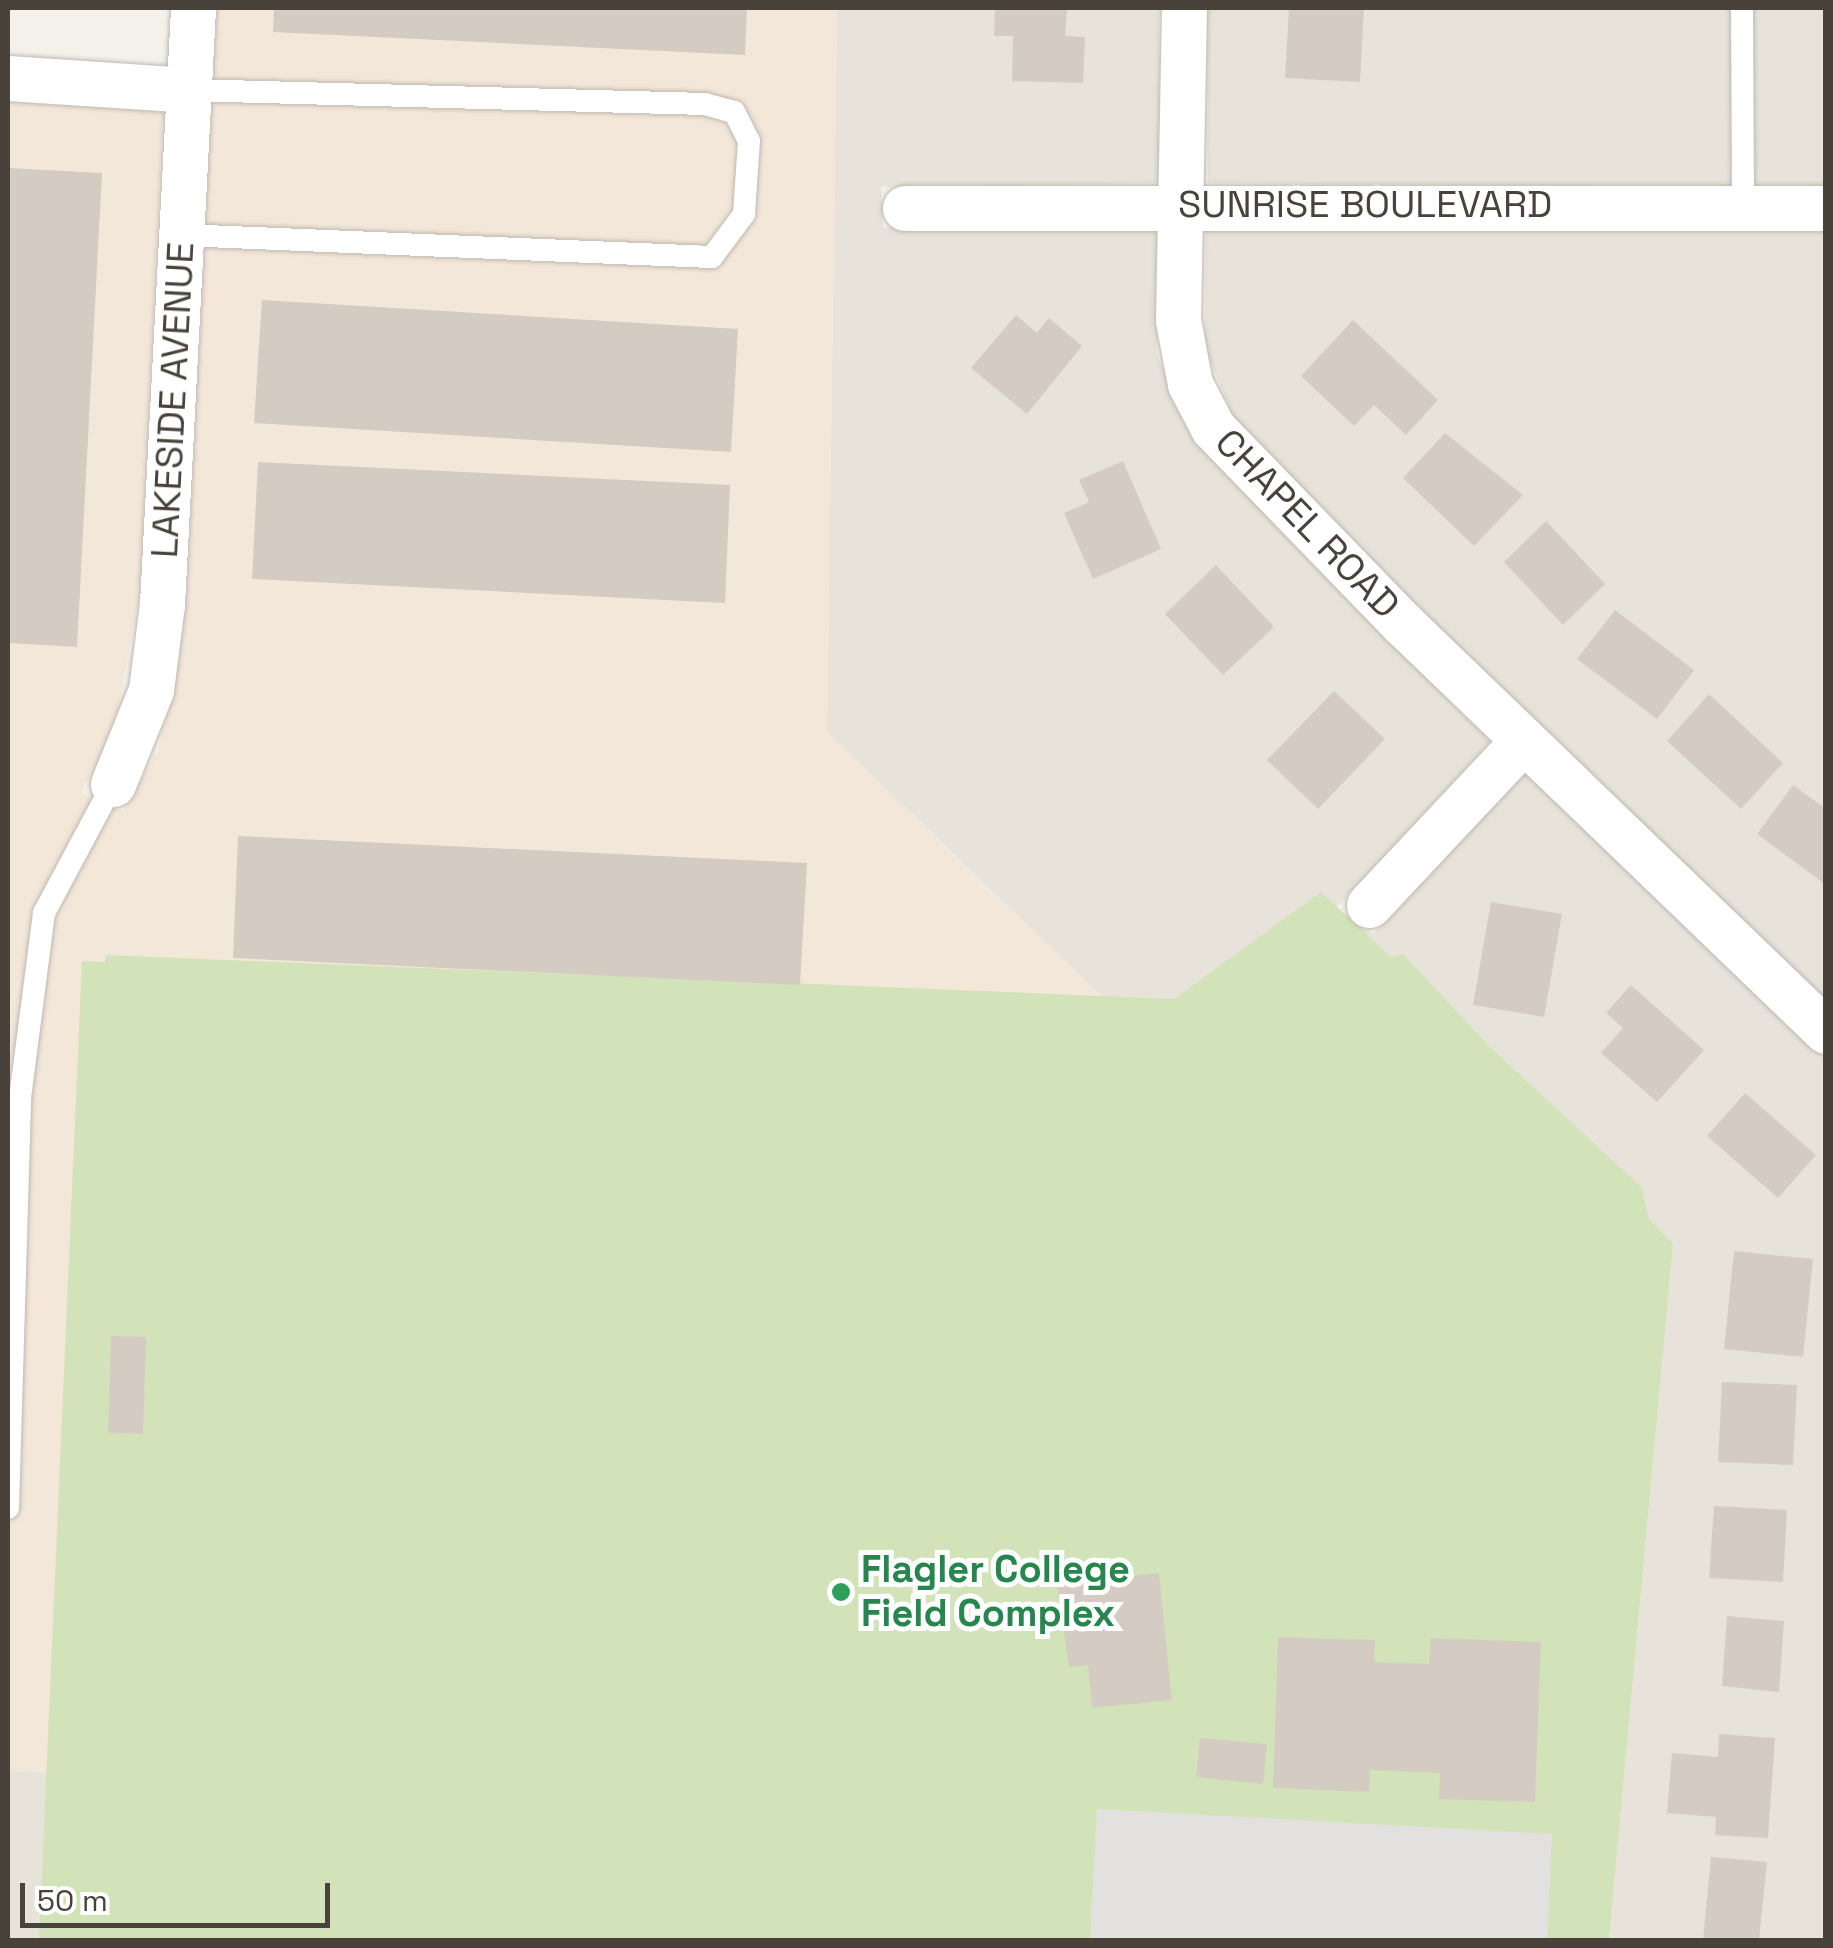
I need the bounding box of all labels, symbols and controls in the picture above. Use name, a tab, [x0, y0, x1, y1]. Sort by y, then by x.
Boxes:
street label: SUNRISE BOULEVARD	[1178, 182, 1552, 228]
street label: LAKESIDE AVENUE	[142, 241, 204, 559]
street label: CHAPEL ROAD	[1205, 420, 1409, 628]
place label: Flagler College Field Complex	[861, 1547, 1130, 1636]
marker: Flagler College Field Complex	[830, 1581, 852, 1603]
scale bar	[25, 1863, 335, 1925]
text: 50 m	[37, 1881, 108, 1920]

